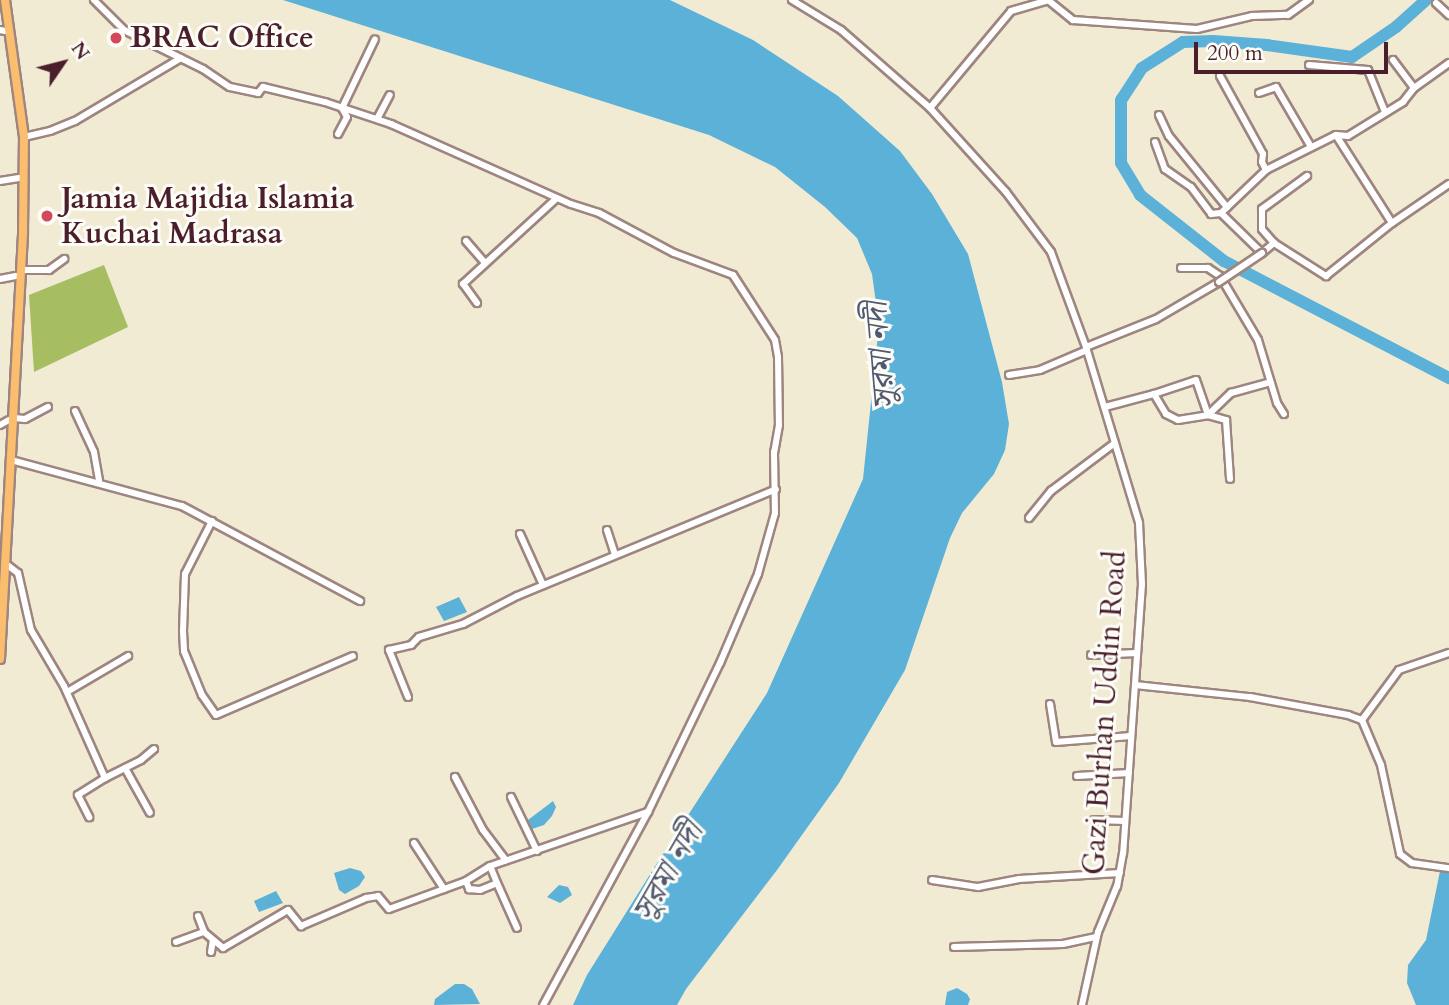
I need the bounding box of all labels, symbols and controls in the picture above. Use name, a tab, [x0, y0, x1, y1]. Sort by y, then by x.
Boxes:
place label: BRAC Office	[130, 20, 314, 56]
north arrow	[28, 28, 98, 98]
scale bar	[1197, 28, 1391, 72]
marker: BRAC Office	[108, 30, 124, 46]
text: N	[65, 37, 96, 65]
text: 200 m	[1207, 39, 1263, 68]
place label: Jamia Majidia Islamia Kuchai Madrasa	[61, 181, 354, 251]
marker: Jamia Majidia Islamia Kuchai Madrasa	[39, 208, 55, 224]
water label: সুরমা নদী	[857, 301, 905, 411]
street label: Gazi Burhan Uddin Road	[1076, 550, 1134, 876]
water label: সুরমা নদী	[624, 816, 712, 928]

